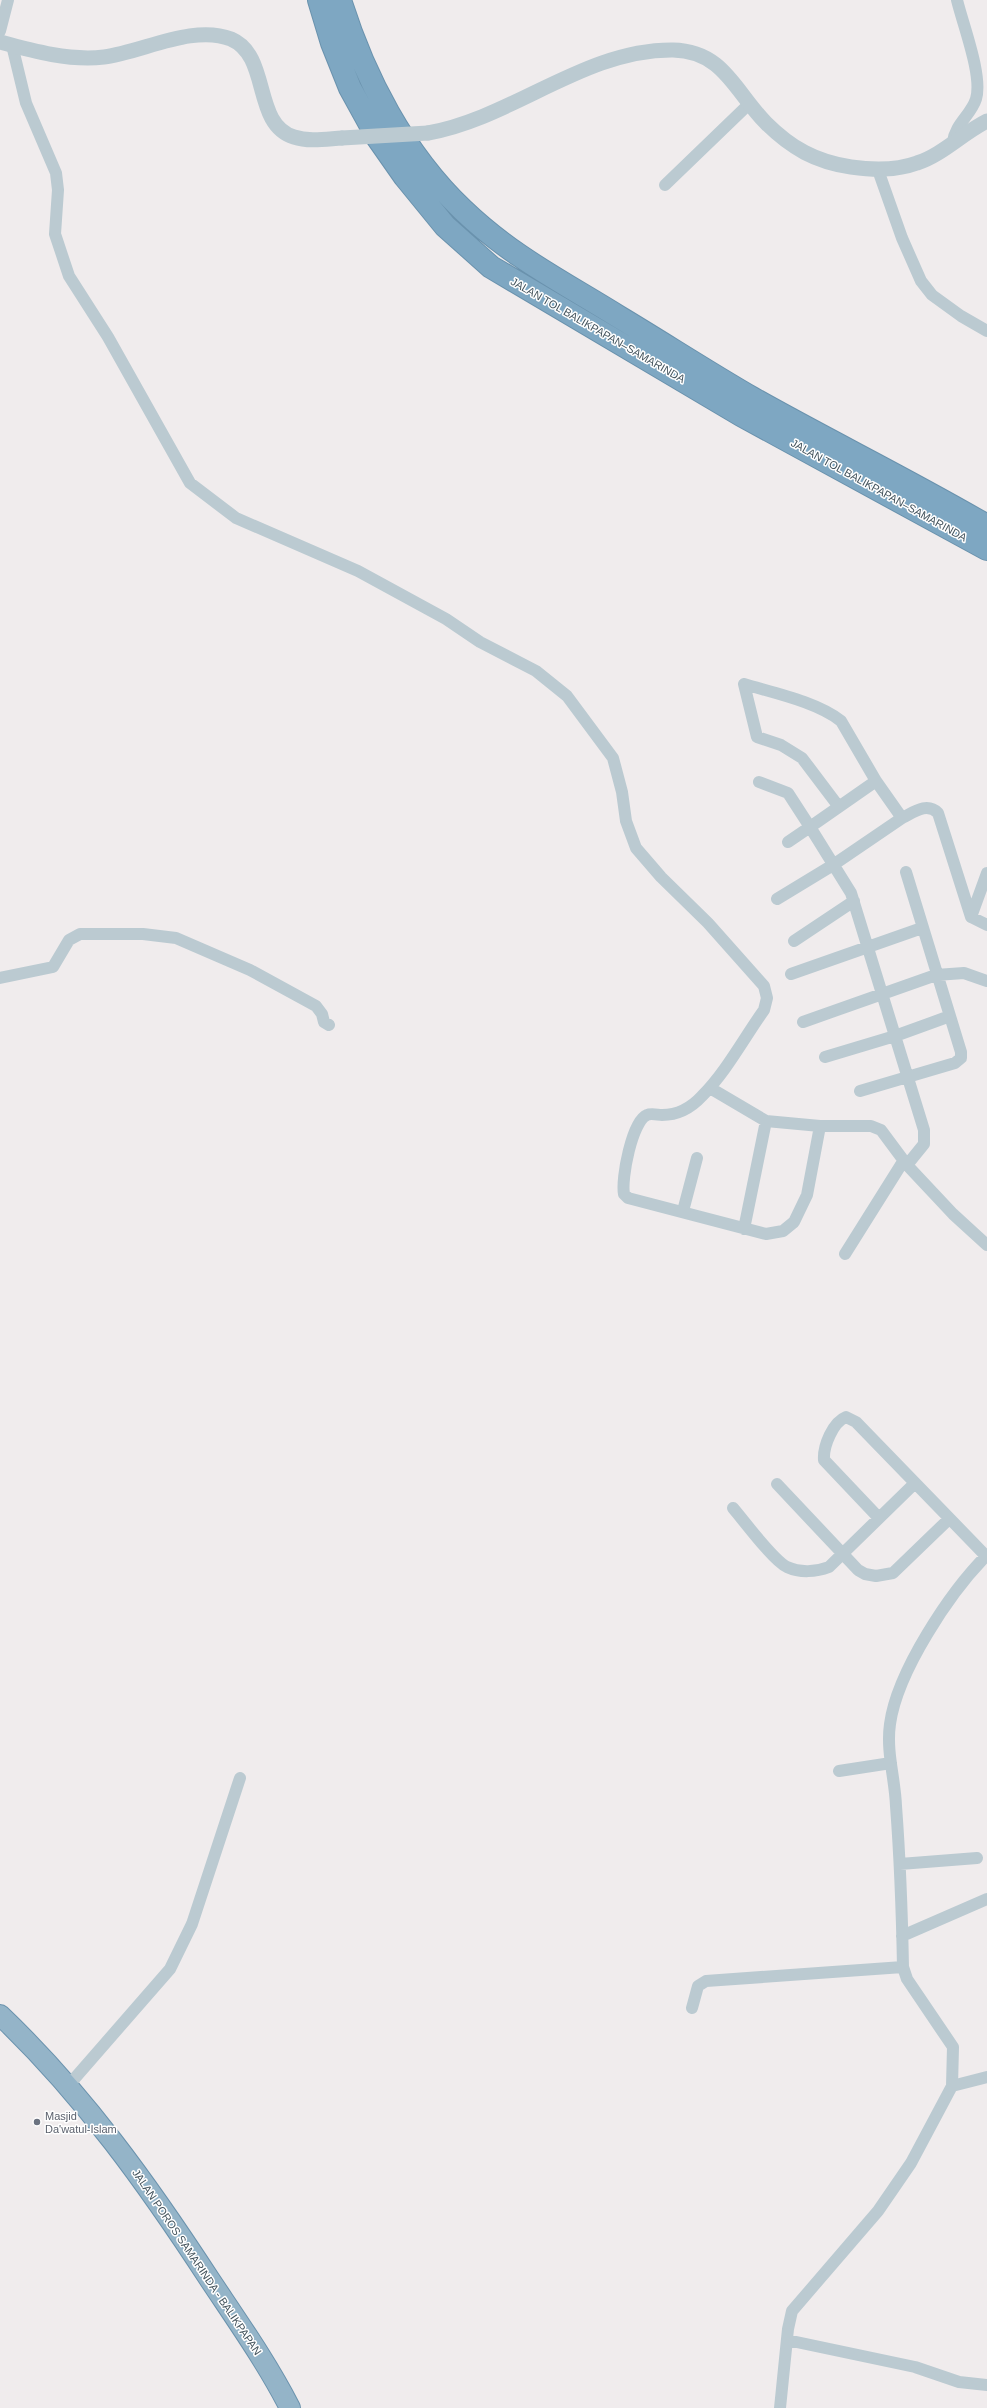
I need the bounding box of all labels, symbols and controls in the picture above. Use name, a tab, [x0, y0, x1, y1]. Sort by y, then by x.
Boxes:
street label: JALAN TOL BALIKPAPAN–SAMARINDA	[509, 275, 688, 385]
street label: JALAN TOL BALIKPAPAN–SAMARINDA	[789, 436, 970, 544]
place label: Masjid Da'watul-Islam	[45, 2110, 117, 2135]
marker: Masjid Da'watul-Islam	[32, 2117, 42, 2127]
street label: JALAN POROS SAMARINDA - BALIKPAPAN	[130, 2167, 264, 2357]

